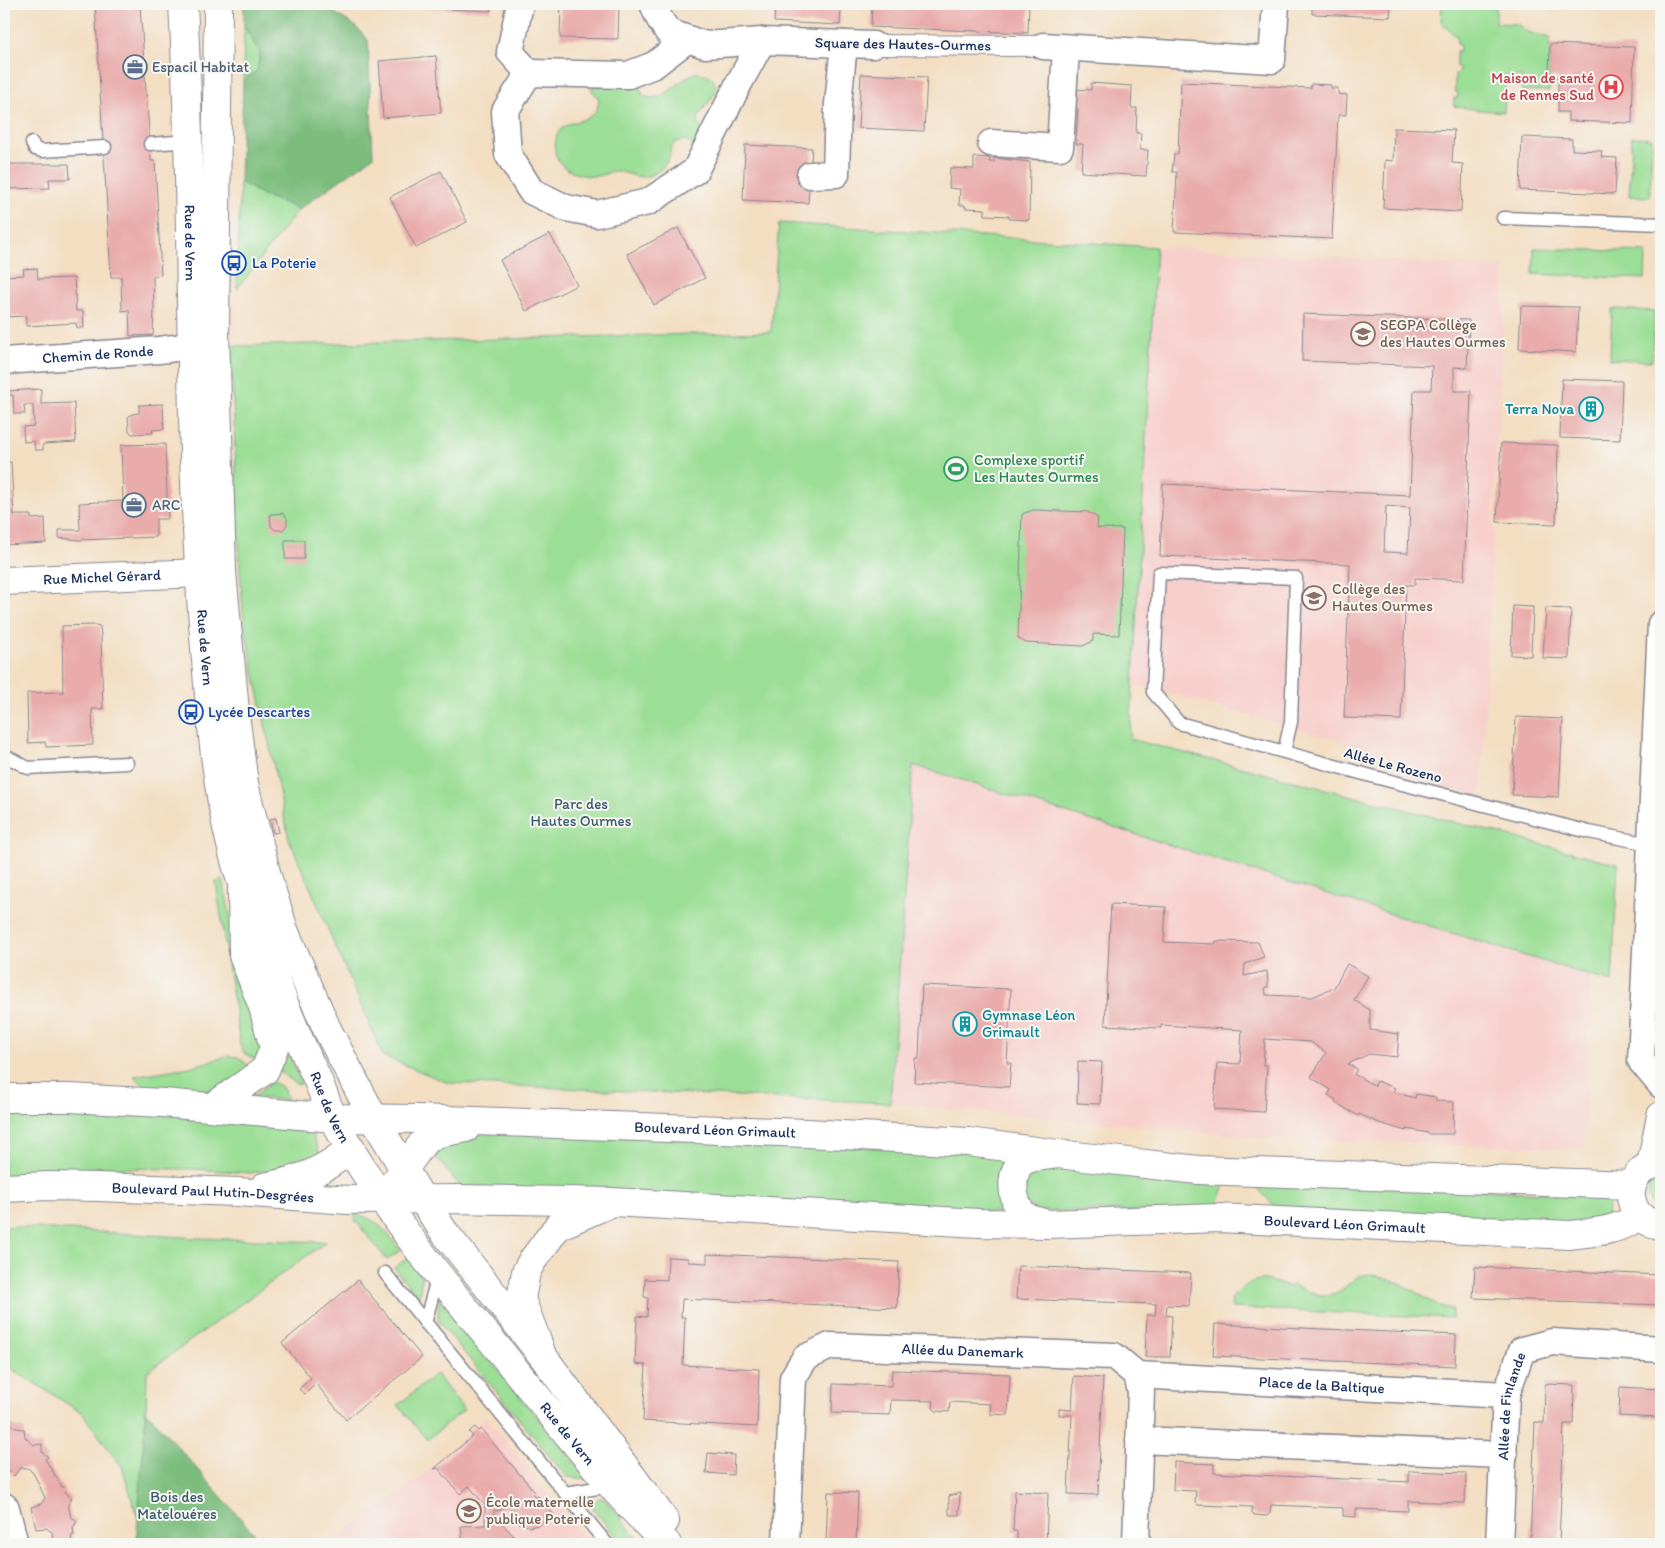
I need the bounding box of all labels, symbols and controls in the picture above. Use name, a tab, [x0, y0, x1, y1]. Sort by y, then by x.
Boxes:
street label: Square des Hautes-Ourmes	[815, 33, 991, 55]
office icon: Espacil Habitat	[122, 54, 148, 80]
place label: Espacil Habitat	[152, 58, 249, 76]
place label: Maison de santé de Rennes Sud	[1491, 69, 1594, 104]
hospital icon: Maison de santé de Rennes Sud	[1598, 74, 1624, 100]
street label: Rue de Vern	[181, 205, 200, 282]
bus stop icon: La Poterie	[221, 250, 247, 276]
place label: La Poterie	[252, 254, 316, 272]
place label: SEGPA Collège des Hautes Ourmes	[1380, 316, 1506, 351]
school or university icon: SEGPA Collège des Hautes Ourmes	[1350, 321, 1376, 347]
street label: Chemin de Ronde	[41, 341, 154, 367]
building icon: Terra Nova	[1578, 396, 1604, 422]
place label: Terra Nova	[1505, 400, 1574, 418]
place label: Complexe sportif Les Hautes Ourmes	[974, 451, 1099, 486]
sports icon: Complexe sportif Les Hautes Ourmes	[943, 456, 969, 482]
office icon: ARC	[121, 492, 147, 518]
place label: ARC	[152, 496, 181, 514]
street label: Rue Michel Gérard	[43, 566, 161, 588]
place label: Collège des Hautes Ourmes	[1332, 580, 1433, 615]
school or university icon: Collège des Hautes Ourmes	[1301, 585, 1327, 611]
street label: Rue de Vern	[193, 609, 217, 687]
bus stop icon: Lycée Descartes	[178, 699, 204, 725]
place label: Lycée Descartes	[208, 703, 310, 721]
street label: Allée Le Rozeno	[1342, 743, 1444, 787]
park label: Parc des Hautes Ourmes	[531, 795, 632, 830]
place label: Gymnase Léon Grimault	[982, 1006, 1075, 1041]
building icon: Gymnase Léon Grimault	[952, 1011, 978, 1037]
street label: Rue de Vern	[306, 1069, 354, 1147]
street label: Boulevard Léon Grimault	[634, 1118, 797, 1142]
street label: Boulevard Paul Hutin-Desgrées	[111, 1179, 315, 1206]
street label: Boulevard Léon Grimault	[1263, 1211, 1426, 1237]
street label: Allée du Danemark	[901, 1340, 1024, 1362]
street label: Allée de Finlande	[1494, 1349, 1530, 1461]
street label: Place de la Baltique	[1258, 1373, 1385, 1397]
street label: Rue de Vern	[536, 1399, 599, 1469]
park label: Bois des Matelouéres	[137, 1488, 217, 1523]
place label: École maternelle publique Poterie	[486, 1493, 594, 1528]
school or university icon: École maternelle publique Poterie	[456, 1498, 482, 1524]

